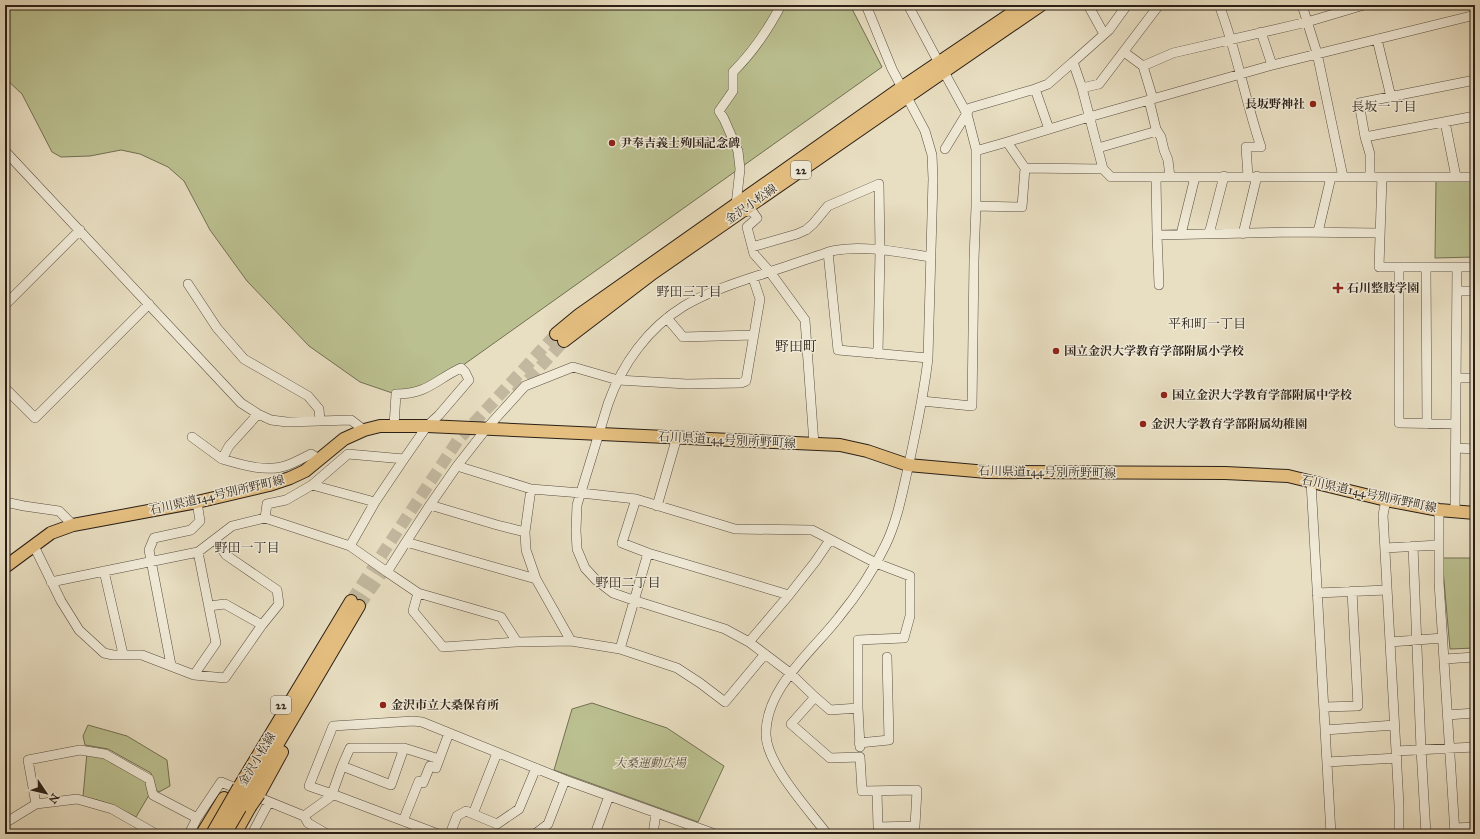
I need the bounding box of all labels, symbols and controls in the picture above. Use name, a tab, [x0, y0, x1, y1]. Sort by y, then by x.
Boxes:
place label: 長坂野神社	[1245, 97, 1305, 111]
marker: 長坂野神社	[1308, 99, 1318, 109]
district label: 長坂一丁目	[1351, 99, 1417, 115]
place label: 尹奉吉義士殉国記念碑	[620, 136, 740, 150]
marker: 尹奉吉義士殉国記念碑	[607, 138, 617, 148]
road number: 22	[791, 161, 811, 179]
street label: 金沢小松線	[722, 181, 780, 227]
place label: 石川整肢学園	[1347, 281, 1419, 295]
marker: 石川整肢学園	[1332, 282, 1344, 294]
district label: 野田三丁目	[656, 284, 722, 300]
district label: 平和町一丁目	[1168, 316, 1246, 332]
district label: 野田町	[775, 338, 817, 355]
place label: 国立金沢大学教育学部附属小学校	[1064, 344, 1244, 358]
marker: 国立金沢大学教育学部附属小学校	[1051, 346, 1061, 356]
place label: 国立金沢大学教育学部附属中学校	[1172, 388, 1352, 402]
marker: 国立金沢大学教育学部附属中学校	[1159, 390, 1169, 400]
place label: 金沢大学教育学部附属幼稚園	[1151, 417, 1307, 431]
marker: 金沢大学教育学部附属幼稚園	[1138, 419, 1148, 429]
street label: 石川県道144号別所野町線	[658, 429, 796, 451]
street label: 石川県道144号別所野町線	[978, 464, 1116, 480]
street label: 石川県道144号別所野町線	[148, 473, 286, 517]
street label: 石川県道144号別所野町線	[1300, 473, 1438, 515]
district label: 野田一丁目	[214, 540, 280, 556]
district label: 野田二丁目	[595, 575, 661, 591]
road number: 22	[271, 696, 291, 714]
place label: 金沢市立大桑保育所	[391, 698, 499, 712]
marker: 金沢市立大桑保育所	[378, 700, 388, 710]
street label: 金沢小松線	[236, 730, 278, 788]
park label: 大桑運動広場	[614, 756, 687, 770]
north arrow	[26, 773, 66, 813]
text: N	[45, 791, 62, 807]

